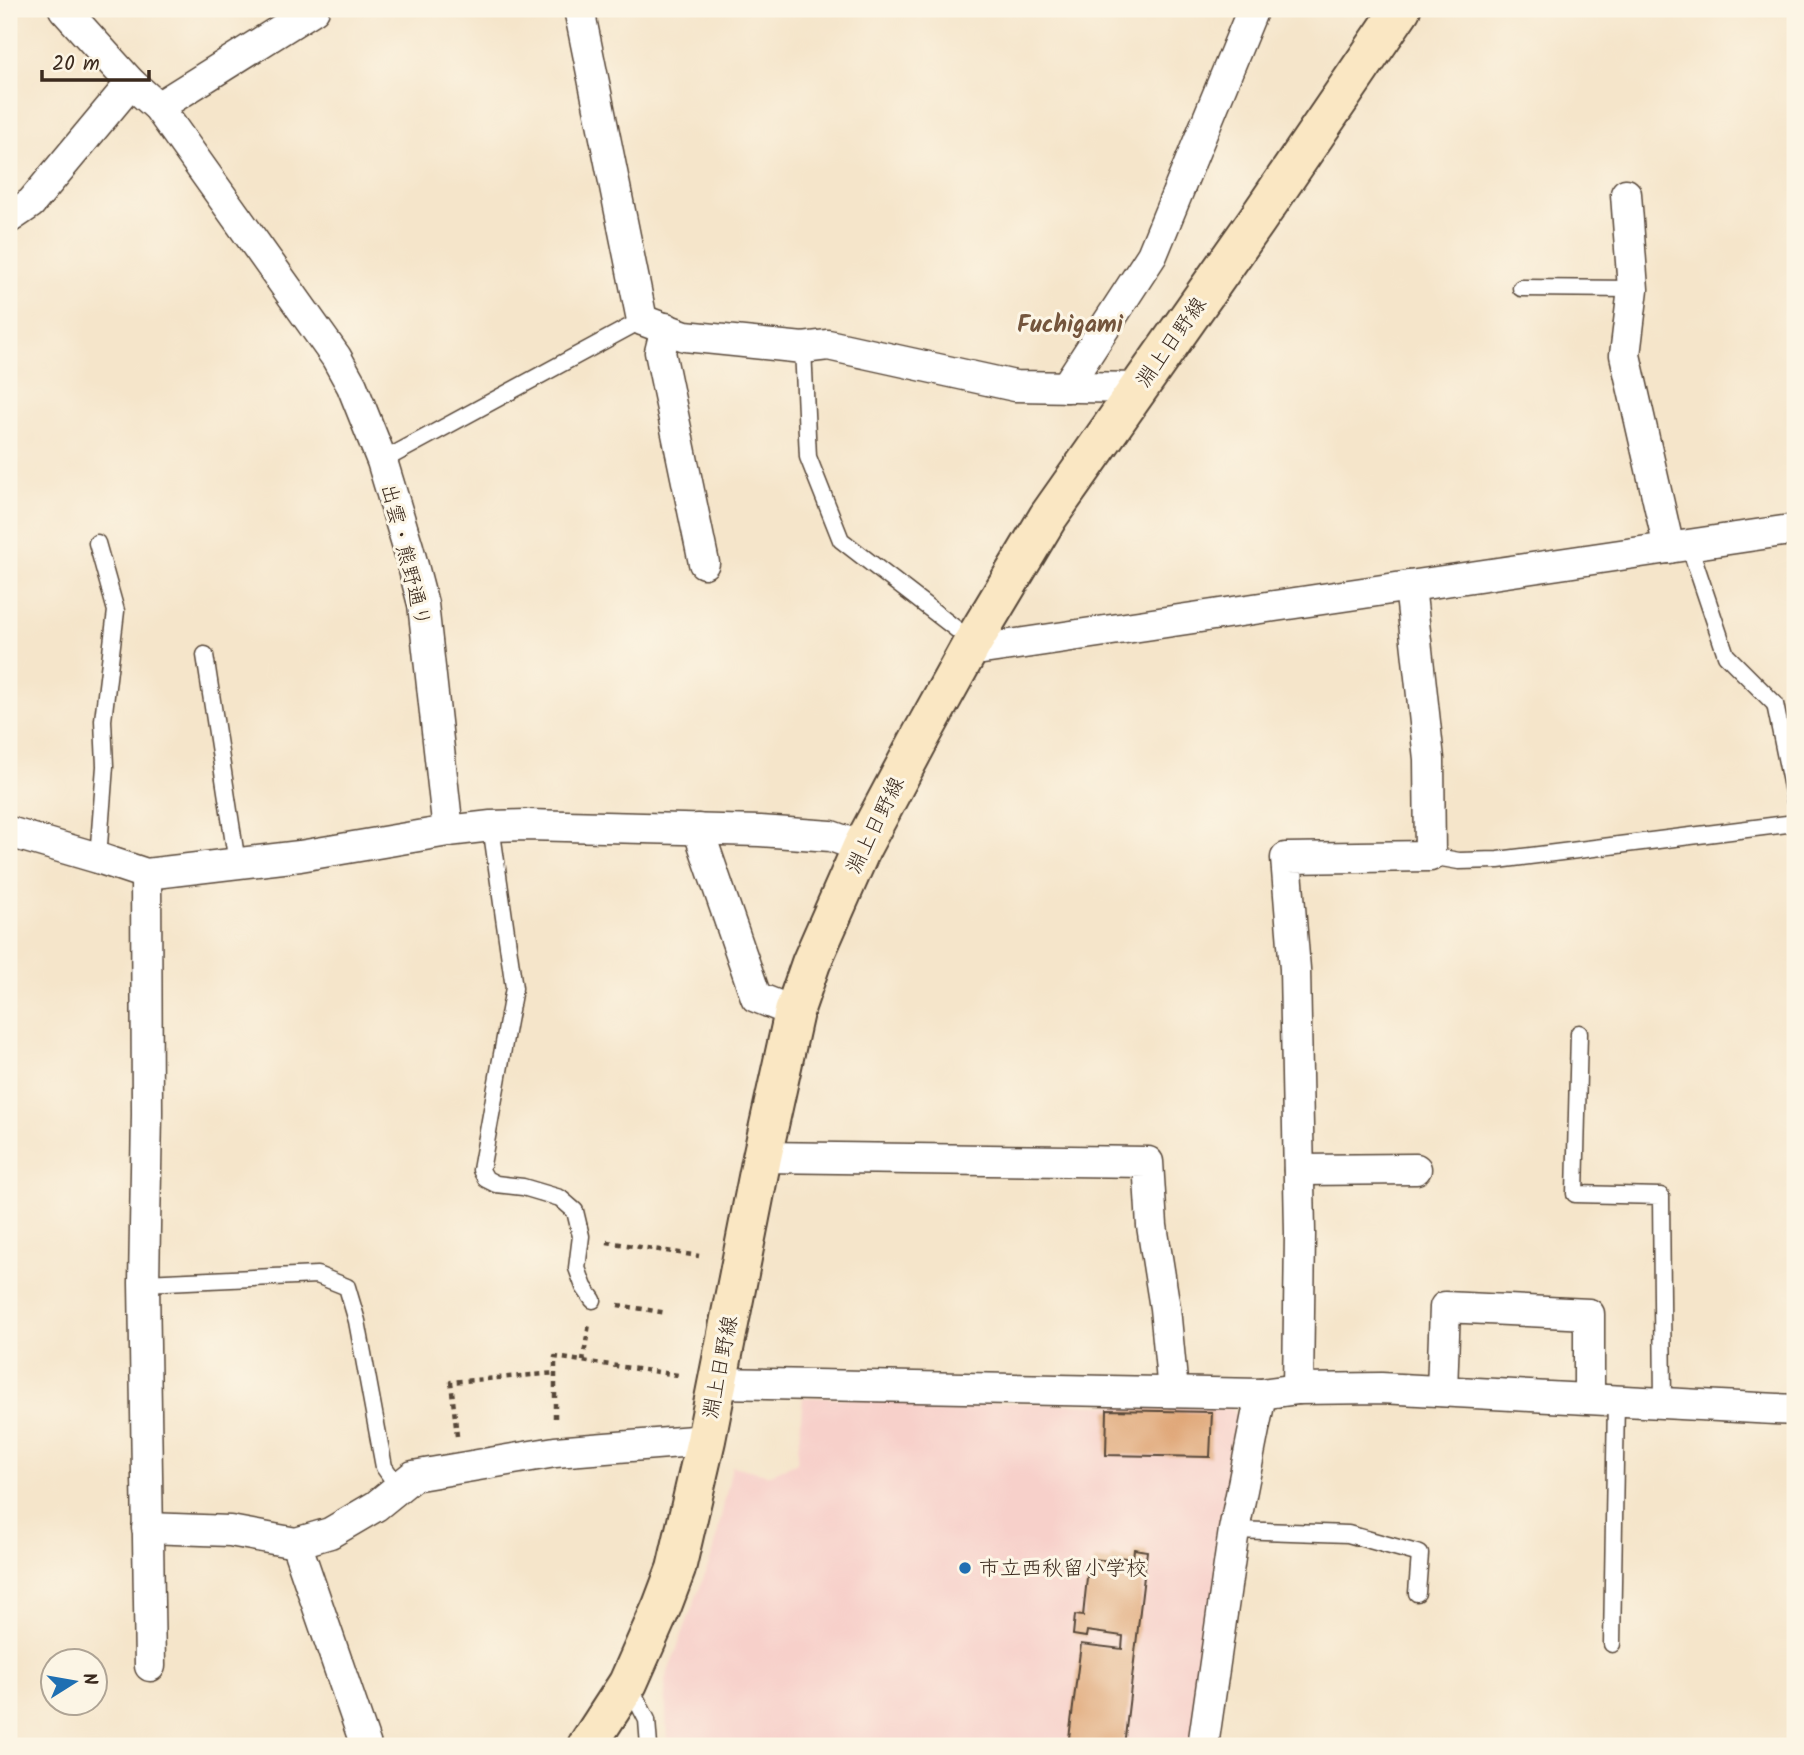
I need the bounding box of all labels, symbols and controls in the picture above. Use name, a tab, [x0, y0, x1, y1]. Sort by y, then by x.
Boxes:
scale bar	[42, 38, 149, 82]
text: 20 m	[52, 48, 100, 81]
street label: 淵上日野線	[1129, 290, 1216, 395]
district label: Fuchigami	[1017, 306, 1124, 345]
street label: 出雲・熊野通り	[371, 480, 438, 631]
street label: 淵上日野線	[839, 771, 914, 880]
street label: 淵上日野線	[695, 1313, 748, 1422]
place label: 市立西秋留小学校	[979, 1553, 1147, 1586]
marker: 市立西秋留小学校	[957, 1560, 973, 1576]
north arrow	[38, 1646, 108, 1716]
text: N	[73, 1670, 105, 1688]

